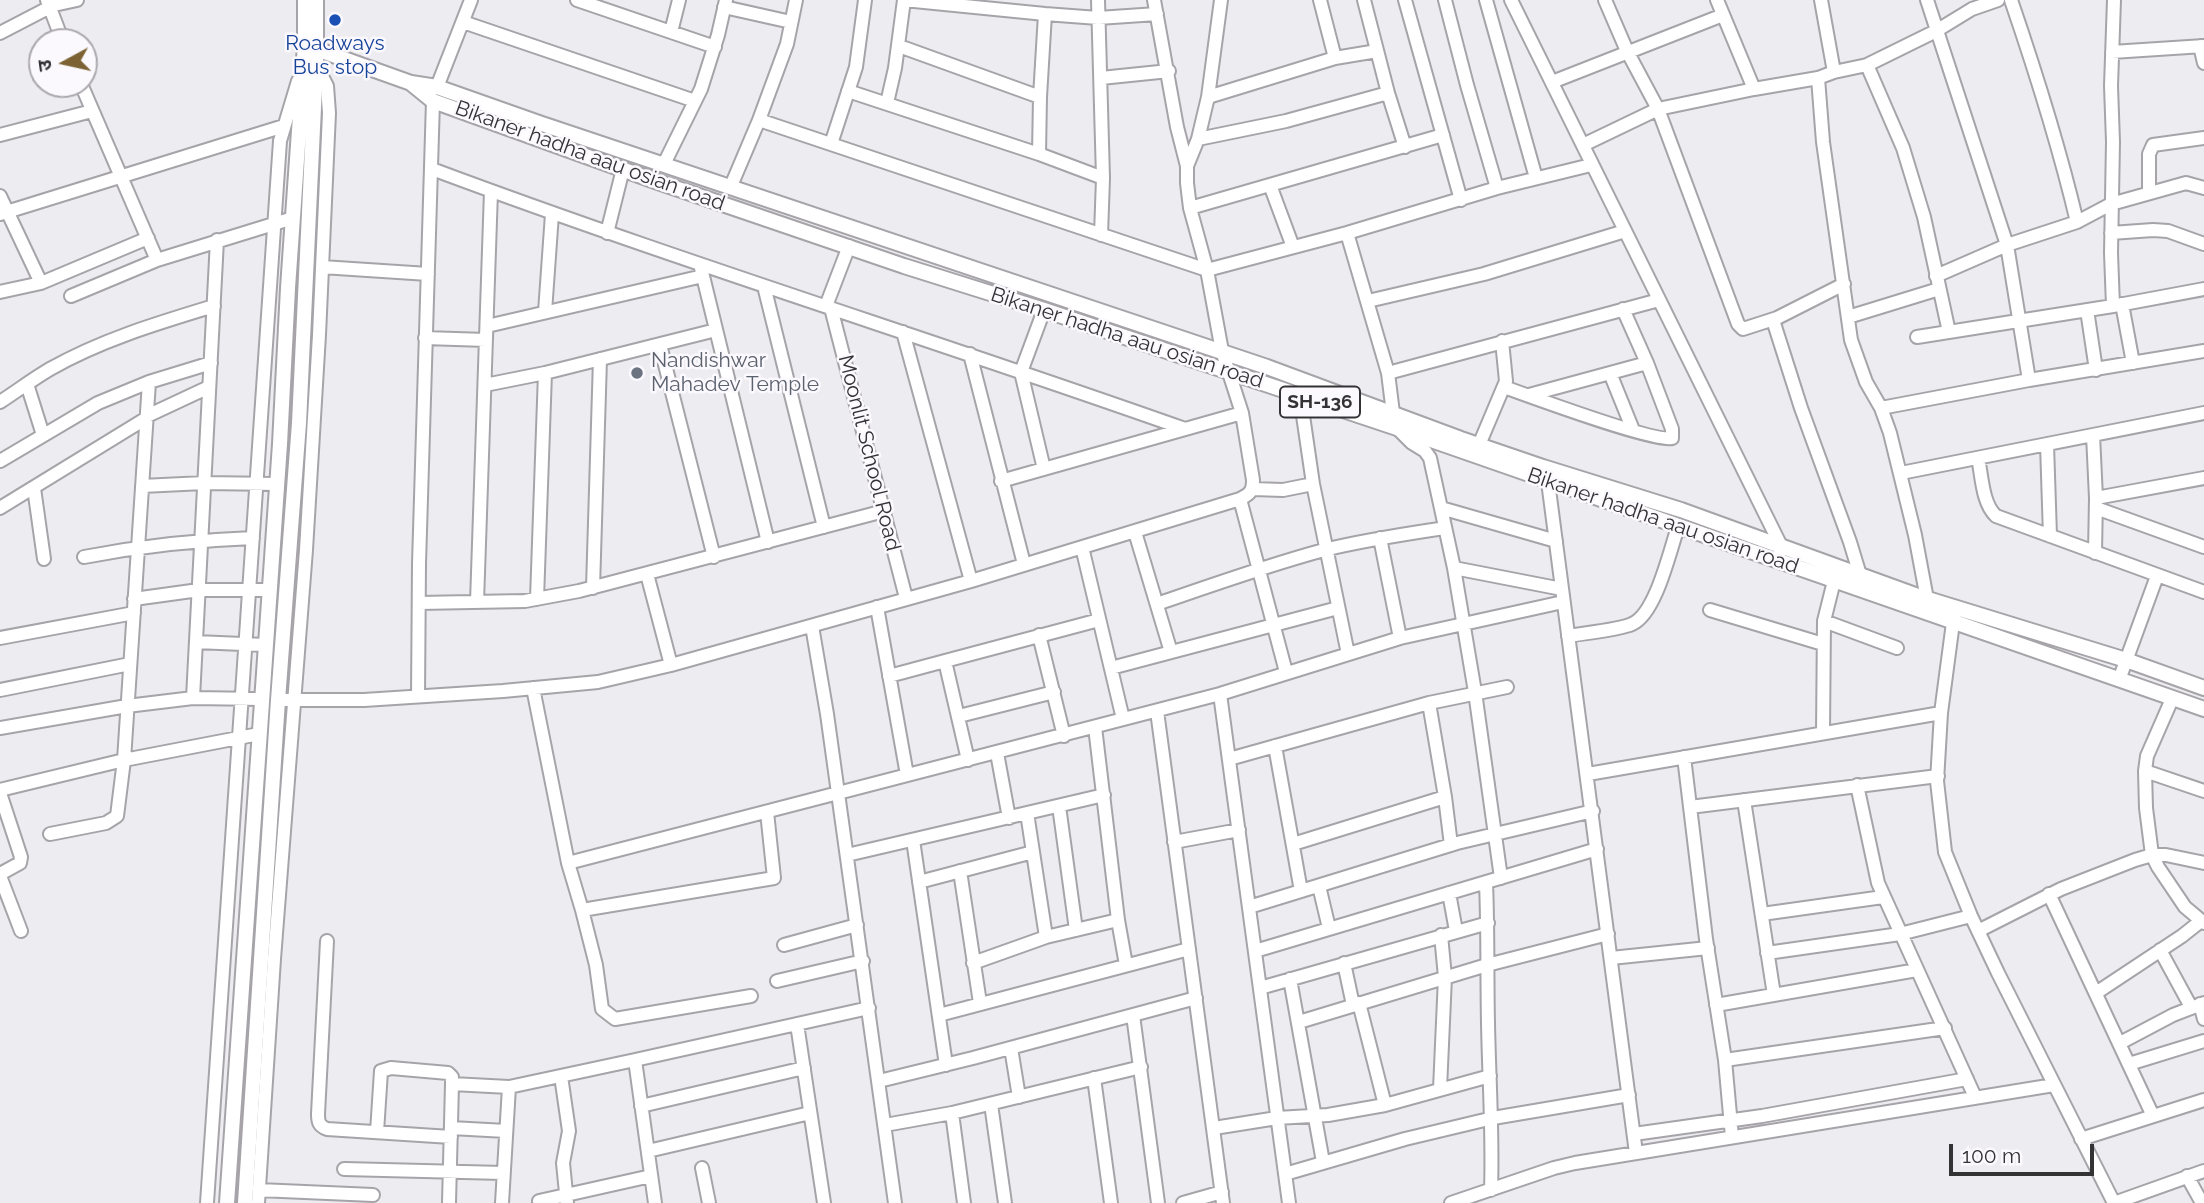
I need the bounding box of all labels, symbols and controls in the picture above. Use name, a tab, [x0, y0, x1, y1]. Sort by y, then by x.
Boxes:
marker: Roadways Bus stop	[327, 12, 343, 28]
north arrow	[28, 28, 98, 98]
place label: Roadways Bus stop	[285, 31, 385, 81]
text: उ	[33, 59, 56, 73]
street label: Bikaner hadha aau osian road	[452, 95, 728, 217]
street label: Bikaner hadha aau osian road	[987, 282, 1267, 394]
place label: Nandishwar Mahadev Temple	[651, 348, 819, 398]
street label: Moonlit School Road	[832, 352, 906, 554]
marker: Nandishwar Mahadev Temple	[629, 365, 645, 381]
road number: SH-136	[1280, 386, 1360, 418]
street label: Bikaner hadha aau osian road	[1524, 463, 1802, 579]
scale bar	[1952, 1130, 2097, 1174]
text: 100 m	[1962, 1143, 2021, 1168]

